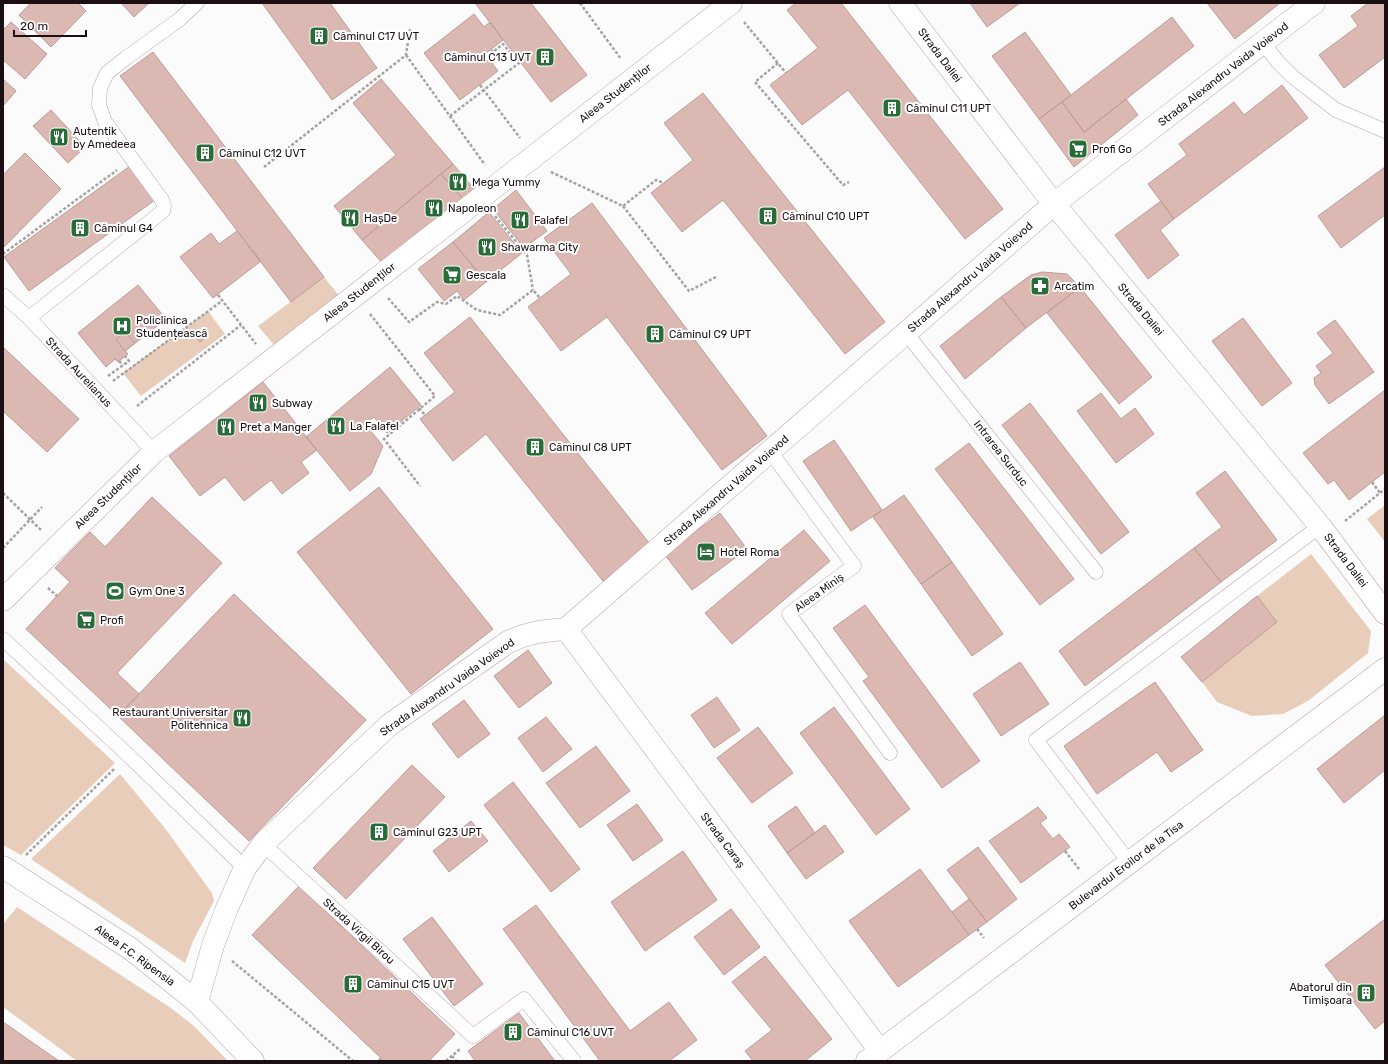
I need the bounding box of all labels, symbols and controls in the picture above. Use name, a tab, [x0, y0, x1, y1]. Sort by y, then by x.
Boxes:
scale bar	[14, 12, 86, 38]
text: 20 m	[20, 19, 48, 33]
street label: Strada Alexandru Vaida Voievod	[1156, 20, 1291, 129]
building icon: Căminul C17 UVT	[308, 25, 330, 47]
street label: Strada Daliei	[915, 26, 964, 85]
place label: Căminul C17 UVT	[333, 30, 420, 43]
building icon: Căminul C13 UVT	[534, 46, 556, 68]
place label: Căminul C13 UVT	[444, 51, 532, 64]
street label: Aleea Studenților	[577, 61, 655, 126]
building icon: Căminul C11 UPT	[881, 97, 903, 119]
place label: Căminul C11 UPT	[906, 102, 992, 115]
place label: Autentik by Amedeea	[73, 125, 136, 151]
restaurant icon: Autentik by Amedeea	[48, 126, 70, 148]
supermarket icon: Profi Go	[1067, 138, 1089, 160]
building icon: Căminul C12 UVT	[194, 142, 216, 164]
place label: Profi Go	[1092, 143, 1132, 156]
place label: Căminul C12 UVT	[219, 147, 307, 160]
restaurant icon: Mega Yummy	[447, 171, 469, 193]
place label: Mega Yummy	[472, 176, 540, 189]
restaurant icon: Napoleon	[423, 197, 445, 219]
place label: Napoleon	[448, 202, 496, 215]
building icon: Căminul C10 UPT	[757, 205, 779, 227]
restaurant icon: HașDe	[339, 207, 361, 229]
restaurant icon: Falafel	[509, 209, 531, 231]
place label: Căminul C10 UPT	[782, 210, 870, 223]
place label: HașDe	[364, 212, 397, 225]
place label: Falafel	[534, 214, 568, 227]
building icon: Căminul G4	[69, 217, 91, 239]
street label: Strada Alexandru Vaida Voievod	[905, 220, 1036, 335]
place label: Căminul G4	[94, 222, 153, 235]
restaurant icon: Shawarma City	[476, 236, 498, 258]
place label: Shawarma City	[501, 241, 578, 254]
street label: Aleea Studenților	[321, 260, 399, 325]
supermarket icon: Gescala	[441, 264, 463, 286]
place label: Gescala	[466, 269, 506, 282]
pharmacy icon: Arcatim	[1029, 275, 1051, 297]
place label: Arcatim	[1054, 280, 1094, 293]
street label: Strada Daliei	[1115, 280, 1166, 338]
place label: Policlinica Studențească	[136, 314, 207, 340]
hospital icon: Policlinica Studențească	[111, 315, 133, 337]
building icon: Căminul C9 UPT	[644, 323, 666, 345]
place label: Căminul C9 UPT	[669, 328, 752, 341]
street label: Strada Aurelianus	[43, 335, 115, 410]
restaurant icon: Subway	[247, 392, 269, 414]
place label: Subway	[272, 397, 313, 410]
restaurant icon: La Falafel	[325, 415, 347, 437]
restaurant icon: Pret a Manger	[215, 416, 237, 438]
street label: Intrarea Surduc	[971, 418, 1030, 489]
place label: La Falafel	[350, 420, 399, 433]
place label: Pret a Manger	[240, 421, 312, 434]
street label: Strada Alexandru Vaida Voievod	[661, 433, 792, 548]
building icon: Căminul C8 UPT	[524, 436, 546, 458]
place label: Căminul C8 UPT	[549, 441, 632, 454]
street label: Aleea Studenților	[72, 460, 145, 532]
street label: Strada Daliei	[1321, 531, 1370, 590]
hotel icon: Hotel Roma	[695, 541, 717, 563]
place label: Hotel Roma	[720, 546, 779, 559]
street label: Aleea Miniș	[792, 570, 847, 615]
sports icon: Gym One 3	[104, 580, 126, 602]
place label: Gym One 3	[129, 585, 185, 598]
supermarket icon: Profi	[75, 609, 97, 631]
place label: Profi	[100, 614, 123, 627]
street label: Strada Alexandru Vaida Voievod	[377, 636, 517, 739]
place label: Restaurant Universitar Politehnica	[112, 706, 229, 732]
restaurant icon: Restaurant Universitar Politehnica	[231, 707, 253, 729]
street label: Strada Caraș	[698, 810, 748, 871]
street label: Bulevardul Eroilor de la Tisa	[1067, 818, 1186, 913]
building icon: Căminul G23 UPT	[368, 821, 390, 843]
place label: Căminul G23 UPT	[393, 826, 483, 839]
street label: Strada Virgil Birou	[320, 896, 397, 967]
street label: Aleea F.C. Ripensia	[92, 922, 177, 989]
building icon: Căminul C15 UVT	[342, 973, 364, 995]
place label: Căminul C15 UVT	[367, 978, 455, 991]
place label: Abatorul din Timișoara	[1289, 981, 1352, 1007]
building icon: Abatorul din Timișoara	[1355, 982, 1377, 1004]
building icon: Căminul C16 UVT	[502, 1021, 524, 1043]
place label: Căminul C16 UVT	[527, 1026, 615, 1039]

